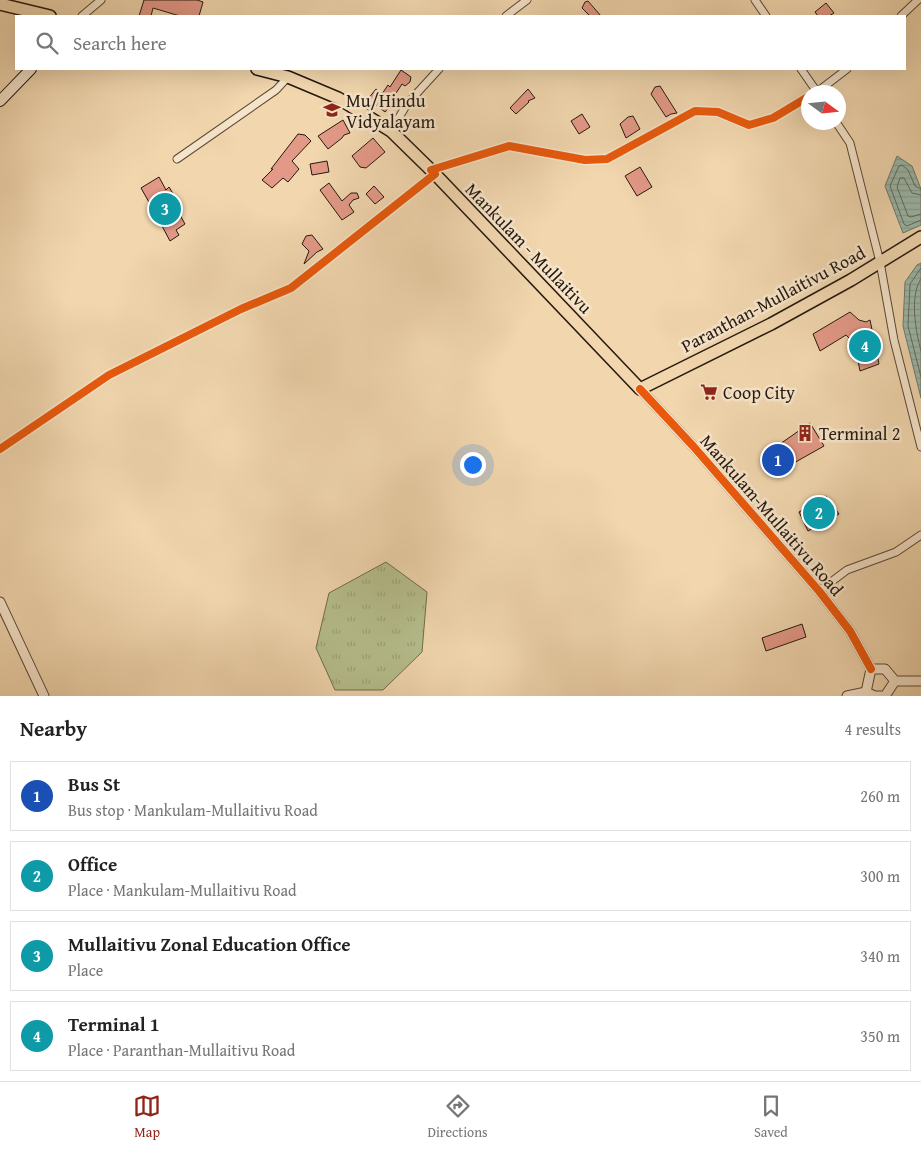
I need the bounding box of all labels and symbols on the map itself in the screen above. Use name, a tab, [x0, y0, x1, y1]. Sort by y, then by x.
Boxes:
north arrow	[801, 85, 846, 130]
place label: Mu/Hindu Vidyalayam	[346, 87, 435, 135]
school or university icon: Mu/Hindu Vidyalayam	[322, 100, 342, 120]
street label: Mankulam - Mullaitivu	[459, 176, 599, 320]
pin: 3	[149, 190, 181, 228]
street label: Paranthan-Mullaitivu Road	[676, 239, 870, 359]
pin: 4	[849, 327, 881, 365]
place label: Coop City	[723, 379, 795, 406]
supermarket icon: Coop City	[699, 382, 719, 402]
place label: Terminal 2	[819, 420, 900, 447]
building icon: Terminal 2	[795, 423, 815, 443]
street label: Mankulam-Mullaitivu Road	[694, 428, 850, 602]
pin: 1	[762, 441, 794, 479]
your location	[460, 452, 486, 478]
pin: 2	[803, 494, 835, 532]

